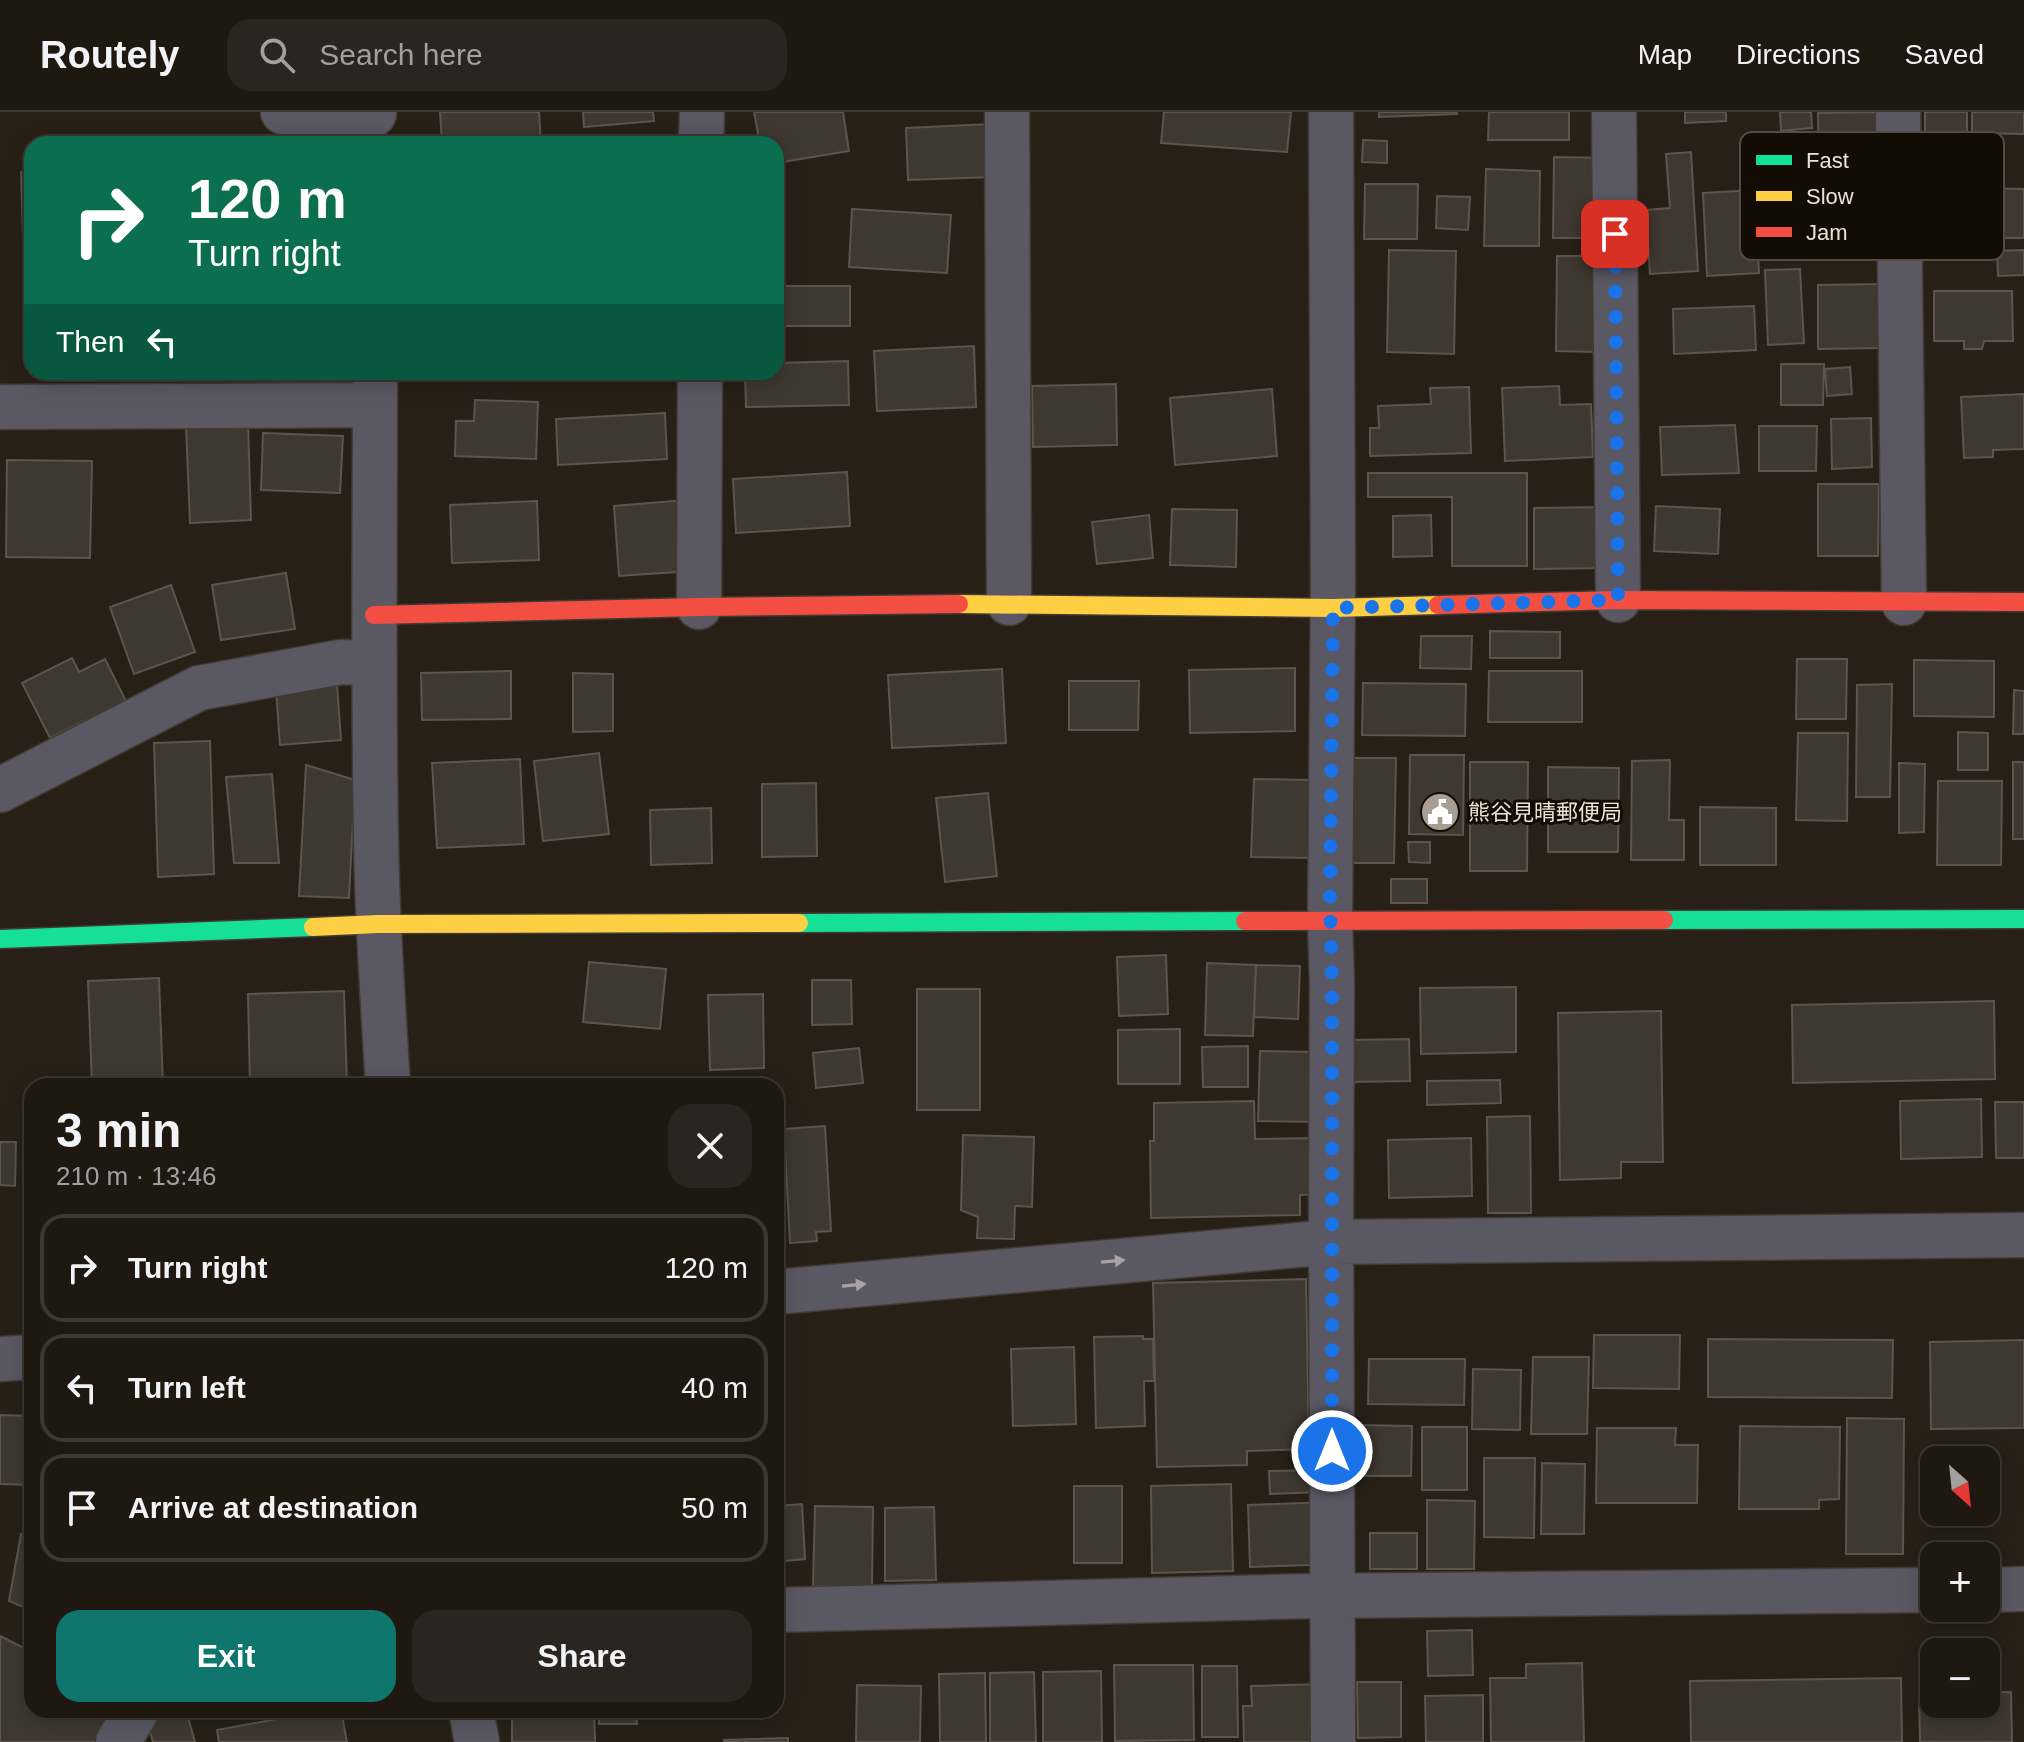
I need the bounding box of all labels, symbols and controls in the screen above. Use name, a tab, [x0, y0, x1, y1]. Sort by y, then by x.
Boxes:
search box	[227, 19, 787, 91]
icon: search	[255, 33, 299, 77]
text: Routely	[40, 34, 179, 76]
text: Search here	[319, 38, 483, 71]
text: Map	[1638, 39, 1692, 70]
text: Directions	[1736, 39, 1861, 70]
text: Saved	[1905, 39, 1984, 70]
legend	[1740, 132, 2004, 260]
text: Fast	[1806, 148, 1849, 173]
text: 120 m	[188, 167, 347, 230]
icon: right	[56, 168, 160, 272]
text: Slow	[1806, 184, 1854, 209]
pin	[1581, 200, 1649, 268]
icon: arrive	[1593, 212, 1637, 256]
text: Jam	[1806, 220, 1848, 245]
text: Turn right	[188, 233, 341, 274]
icon: left	[140, 320, 184, 364]
text: Then	[56, 325, 124, 358]
public building icon: 熊谷見晴郵便局	[1419, 791, 1461, 833]
place label: 熊谷見晴郵便局	[1468, 800, 1622, 825]
text: 3 min	[56, 1104, 181, 1157]
button: close	[668, 1104, 752, 1188]
text: 210 m · 13:46	[56, 1161, 216, 1191]
icon: right	[60, 1246, 104, 1290]
text: Turn right	[128, 1251, 267, 1284]
text: 120 m	[665, 1251, 748, 1284]
one-way arrow	[1101, 1255, 1126, 1268]
one-way arrow	[842, 1278, 867, 1291]
icon: left	[60, 1366, 104, 1410]
text: Turn left	[128, 1371, 246, 1404]
text: 40 m	[681, 1371, 748, 1404]
position arrow	[1290, 1409, 1374, 1493]
north arrow	[1920, 1446, 2000, 1526]
map controls	[1920, 1446, 2000, 1718]
icon: arrive	[60, 1486, 104, 1530]
text: Arrive at destination	[128, 1491, 418, 1524]
text: 50 m	[681, 1491, 748, 1524]
button: +	[1920, 1542, 2000, 1622]
button: Exit	[56, 1610, 396, 1702]
button: Share	[412, 1610, 752, 1702]
button: −	[1920, 1638, 2000, 1718]

